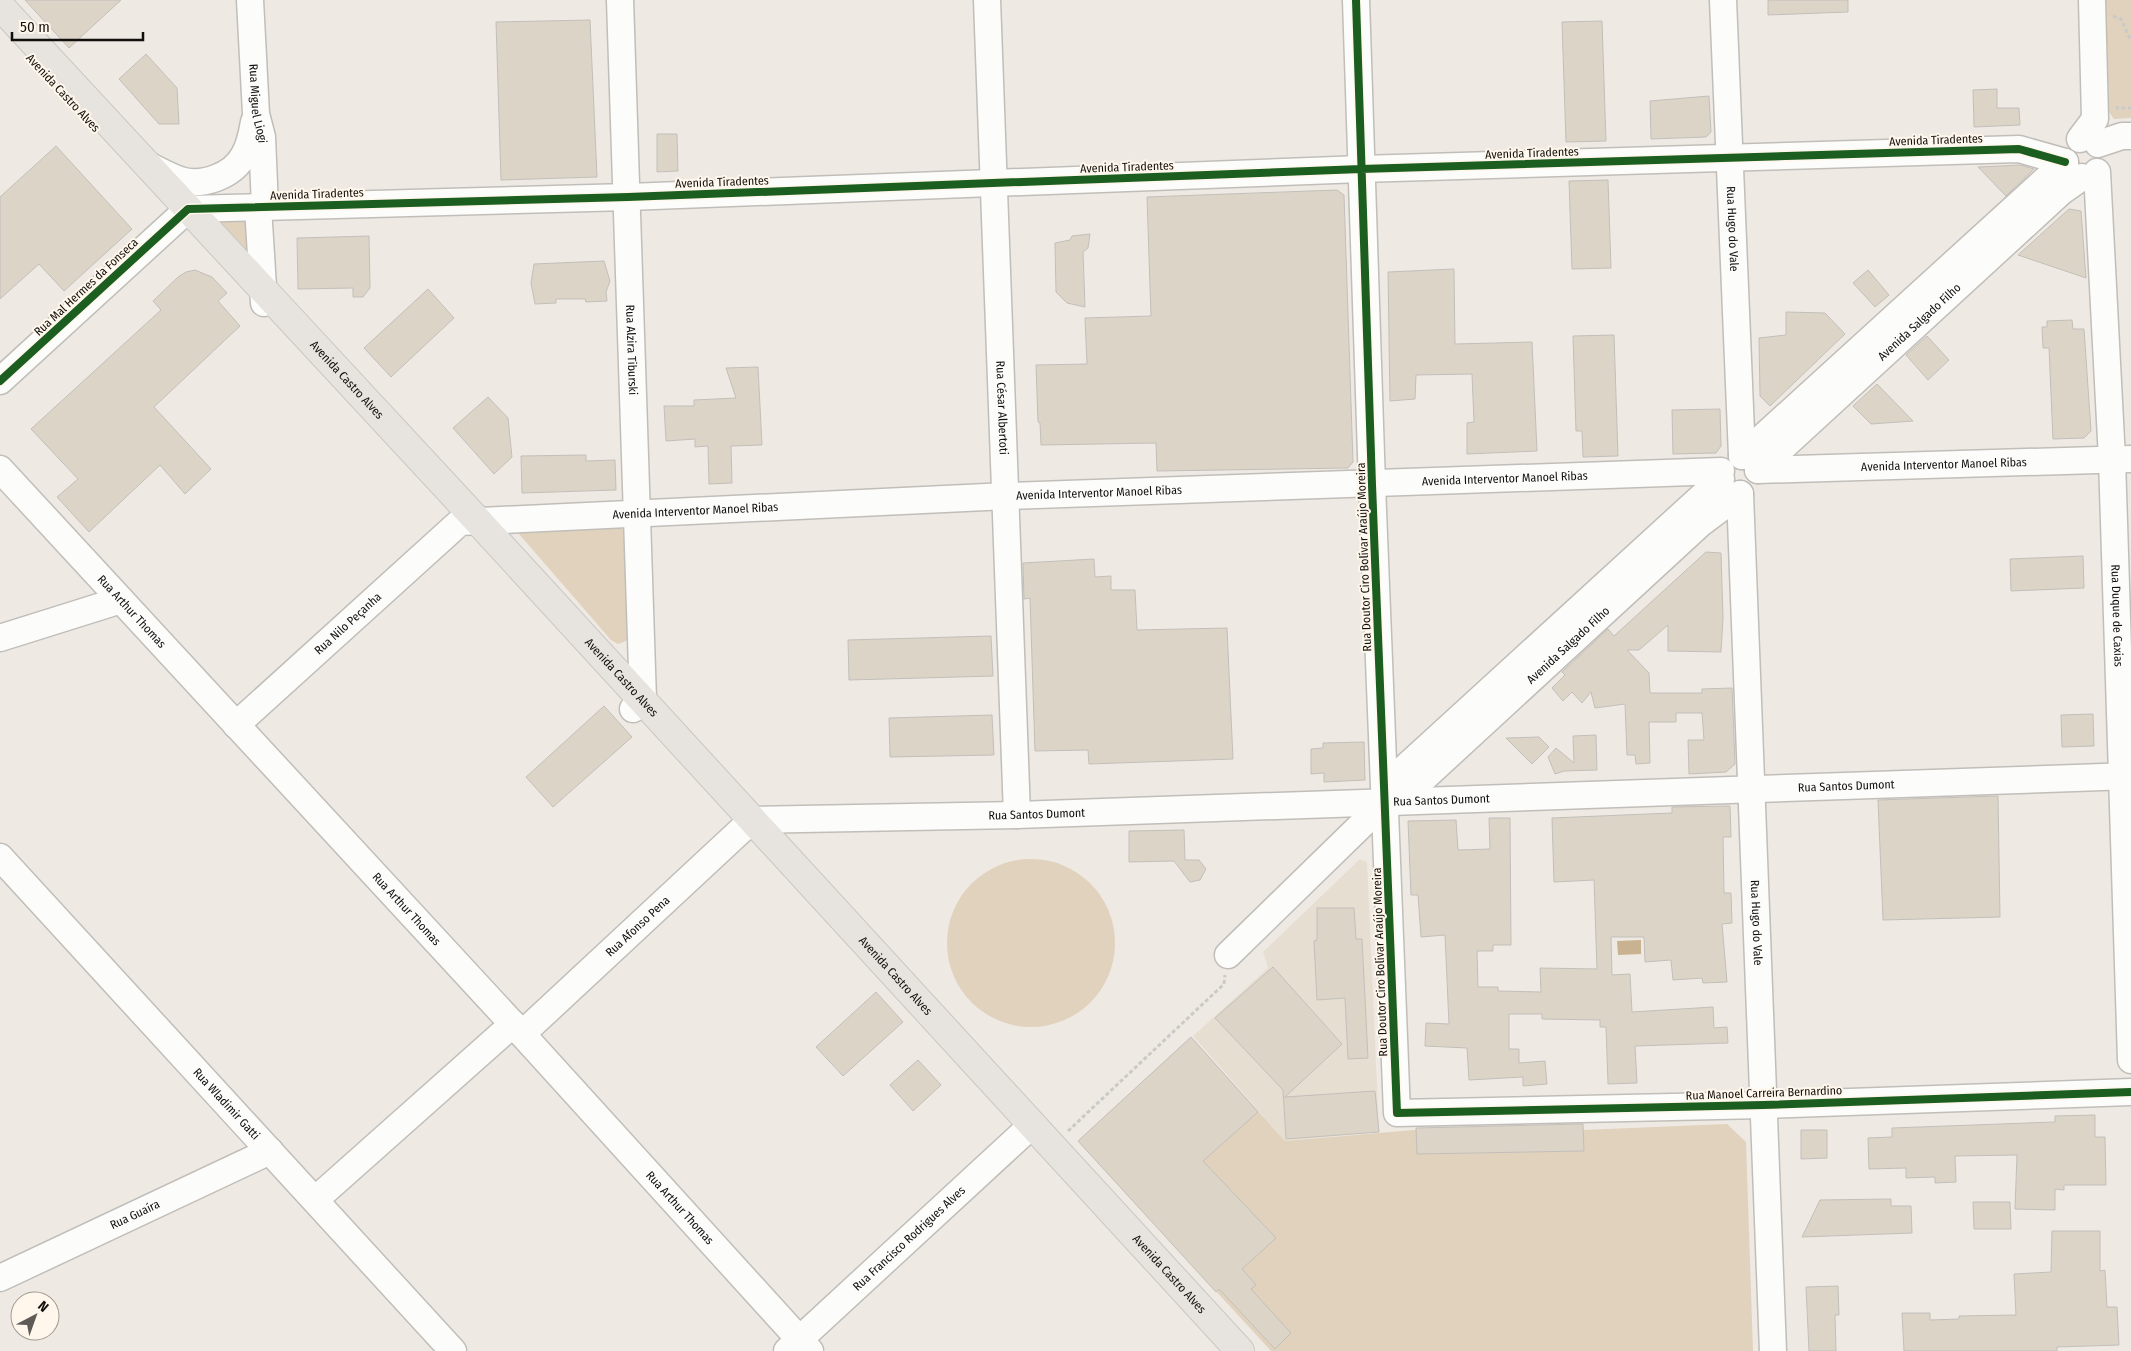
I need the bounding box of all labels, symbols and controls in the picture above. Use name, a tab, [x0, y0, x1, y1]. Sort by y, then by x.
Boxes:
scale bar	[12, 10, 144, 42]
text: 50 m	[20, 18, 50, 36]
street label: Avenida Castro Alves	[23, 51, 103, 135]
street label: Rua Miguel Liogi	[246, 63, 269, 143]
street label: Avenida Tiradentes	[1889, 131, 1983, 149]
street label: Avenida Tiradentes	[1485, 144, 1579, 162]
street label: Avenida Tiradentes	[1080, 158, 1174, 176]
street label: Avenida Tiradentes	[675, 173, 769, 191]
street label: Avenida Tiradentes	[270, 185, 364, 203]
street label: Rua Hugo do Vale	[1724, 186, 1741, 272]
street label: Rua Mal Hermes da Fonseca	[31, 235, 141, 339]
street label: Avenida Salgado Filho	[1875, 280, 1964, 363]
street label: Rua Alzira Tiburski	[623, 304, 640, 395]
street label: Avenida Castro Alves	[307, 338, 387, 422]
street label: Rua César Albertoti	[993, 360, 1011, 455]
street label: Avenida Interventor Manoel Ribas	[1861, 455, 2027, 474]
street label: Rua Doutor Ciro Bolívar Araújo Moreira	[1354, 462, 1374, 652]
street label: Avenida Interventor Manoel Ribas	[1422, 469, 1588, 488]
street label: Avenida Interventor Manoel Ribas	[1016, 483, 1182, 503]
street label: Avenida Interventor Manoel Ribas	[612, 500, 779, 522]
street label: Rua Duque de Caxias	[2108, 564, 2126, 667]
street label: Rua Arthur Thomas	[95, 572, 169, 651]
street label: Rua Nilo Peçanha	[312, 590, 384, 657]
street label: Avenida Salgado Filho	[1524, 604, 1613, 687]
street label: Avenida Castro Alves	[582, 635, 661, 720]
street label: Rua Santos Dumont	[1798, 777, 1895, 795]
street label: Rua Santos Dumont	[1393, 791, 1490, 809]
street label: Rua Santos Dumont	[988, 806, 1085, 823]
street label: Rua Doutor Ciro Bolívar Araújo Moreira	[1370, 867, 1390, 1057]
street label: Rua Arthur Thomas	[369, 870, 444, 948]
street label: Rua Hugo do Vale	[1748, 880, 1765, 966]
street label: Rua Afonso Pena	[603, 893, 673, 960]
street label: Avenida Castro Alves	[856, 934, 935, 1018]
street label: Rua Wladimir Gatti	[190, 1065, 263, 1143]
street label: Rua Manoel Carreira Bernardino	[1685, 1083, 1843, 1103]
street label: Rua Arthur Thomas	[643, 1168, 717, 1247]
street label: Rua Francisco Rodrigues Alves	[850, 1183, 968, 1294]
street label: Rua Guaíra	[108, 1197, 162, 1232]
street label: Avenida Castro Alves	[1130, 1232, 1209, 1316]
north arrow	[10, 1291, 60, 1341]
text: N	[34, 1297, 52, 1316]

